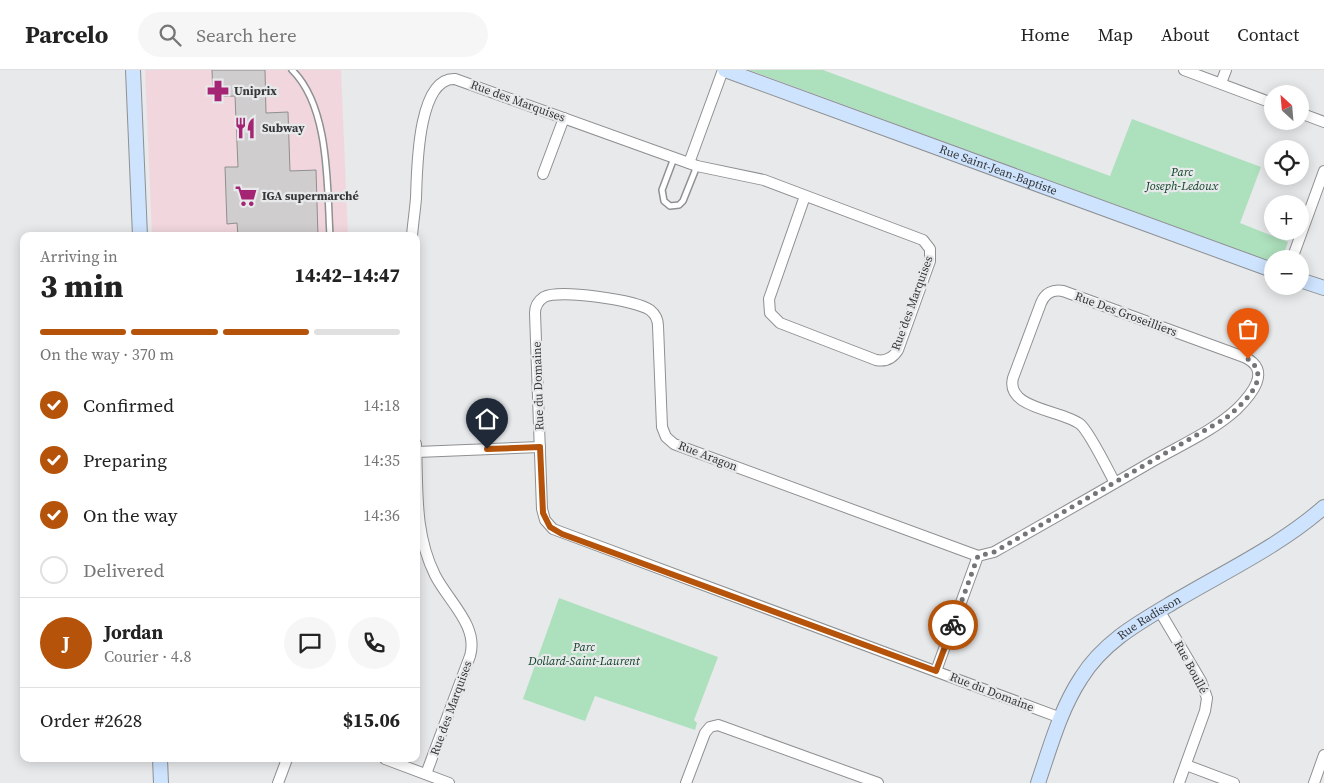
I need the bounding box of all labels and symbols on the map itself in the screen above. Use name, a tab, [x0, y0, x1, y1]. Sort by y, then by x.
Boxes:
street label: Rue des Marquises	[468, 76, 568, 126]
pharmacy icon: Uniprix	[205, 78, 231, 104]
place label: Uniprix	[234, 83, 277, 99]
north arrow	[1264, 85, 1309, 130]
restaurant icon: Subway	[232, 115, 258, 141]
place label: Subway	[262, 120, 305, 136]
street label: Rue Saint-Jean-Baptiste	[937, 141, 1059, 199]
park label: Parc Joseph-Ledoux	[1144, 164, 1219, 194]
supermarket icon: IGA supermarché	[233, 183, 259, 209]
place label: IGA supermarché	[262, 188, 359, 204]
street label: Rue des Marquises	[887, 253, 937, 353]
street label: Rue Des Groseilliers	[1073, 288, 1179, 340]
pin	[1227, 308, 1269, 359]
street label: Rue du Domaine	[528, 341, 548, 431]
pin	[466, 398, 508, 449]
street label: Rue Aragon	[676, 437, 740, 475]
street label: Rue Radisson	[1114, 591, 1184, 643]
courier	[928, 600, 978, 650]
street label: Rue Boullé	[1170, 638, 1212, 696]
park label: Parc Dollard-Saint-Laurent	[527, 639, 641, 669]
street label: Rue des Marquises	[426, 658, 476, 758]
street label: Rue du Domaine	[948, 669, 1036, 715]

